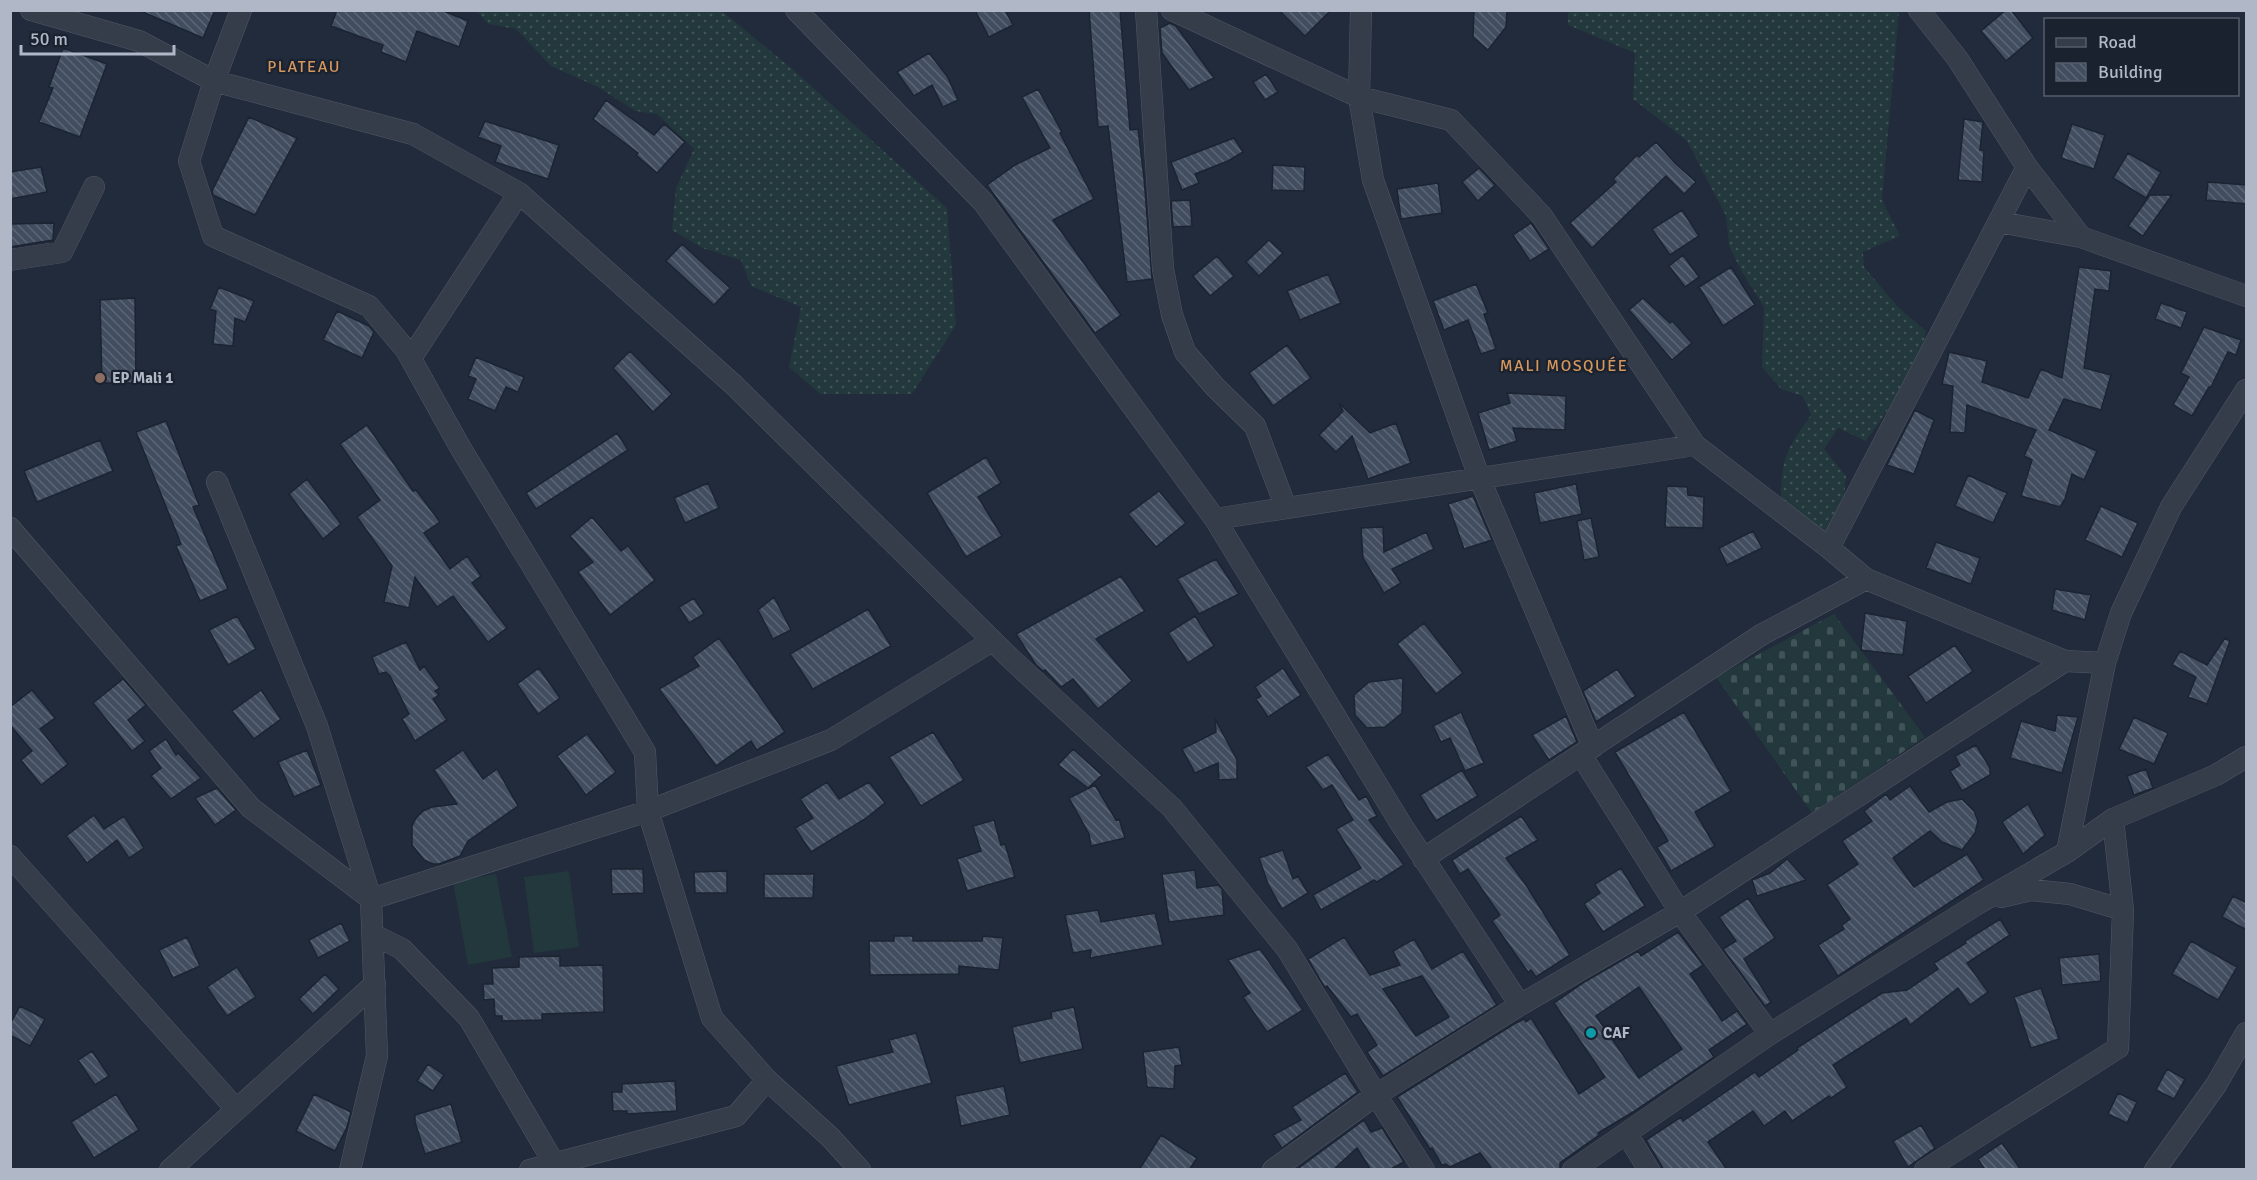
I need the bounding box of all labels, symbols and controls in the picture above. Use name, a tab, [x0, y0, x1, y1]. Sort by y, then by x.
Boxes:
scale bar	[21, 18, 174, 56]
legend	[2044, 18, 2239, 96]
text: 50 m	[30, 28, 68, 50]
text: Road	[2098, 31, 2137, 53]
district label: PLATEAU	[267, 57, 341, 77]
text: Building	[2098, 61, 2162, 83]
district label: MALI MOSQUÉE	[1500, 356, 1628, 376]
place label: EP Mali 1	[112, 369, 173, 387]
marker: EP Mali 1	[93, 371, 107, 385]
place label: CAF	[1603, 1024, 1630, 1042]
marker: CAF	[1584, 1026, 1598, 1040]

